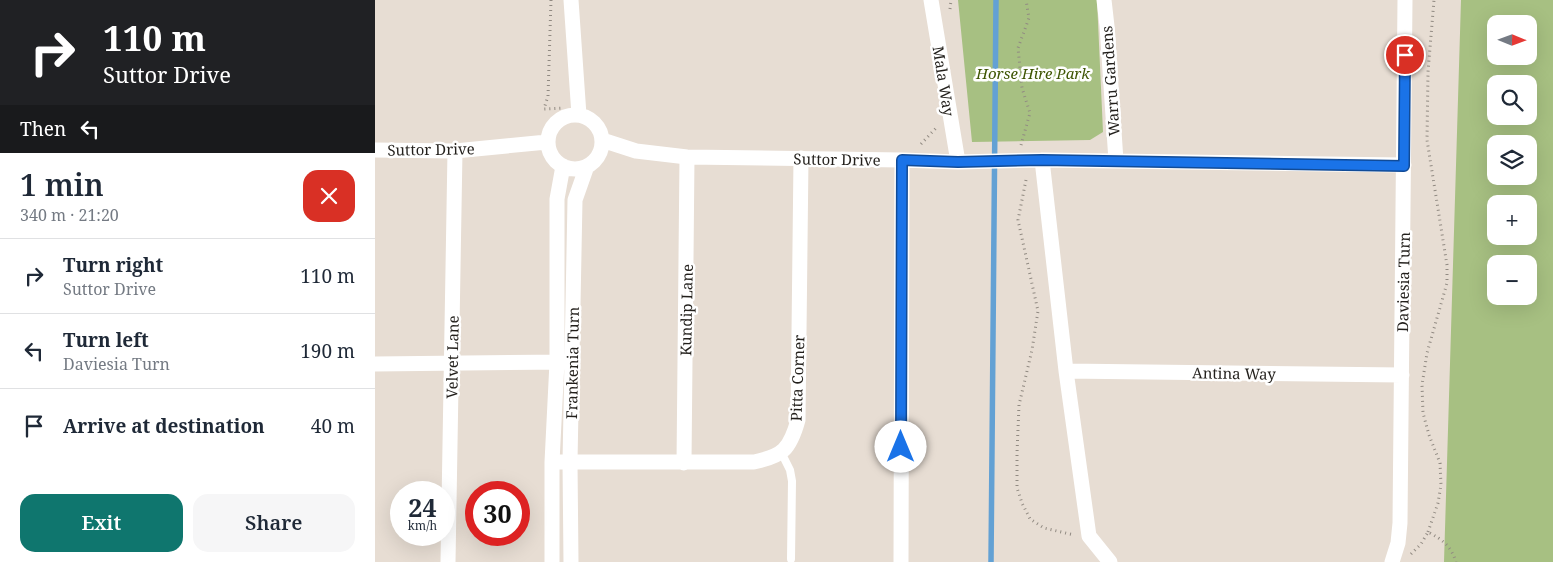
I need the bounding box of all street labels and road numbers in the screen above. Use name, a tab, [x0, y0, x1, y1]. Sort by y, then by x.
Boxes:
street label: Warru Gardens	[1096, 25, 1124, 137]
street label: Mala Way	[929, 44, 959, 118]
street label: Suttor Drive	[387, 138, 475, 160]
street label: Suttor Drive	[793, 148, 881, 170]
street label: Daviesia Turn	[1392, 231, 1414, 332]
street label: Kundip Lane	[675, 264, 697, 356]
street label: Frankenia Turn	[561, 306, 583, 419]
street label: Velvet Lane	[441, 315, 463, 399]
street label: Pitta Corner	[785, 334, 809, 422]
street label: Antina Way	[1192, 362, 1276, 384]

